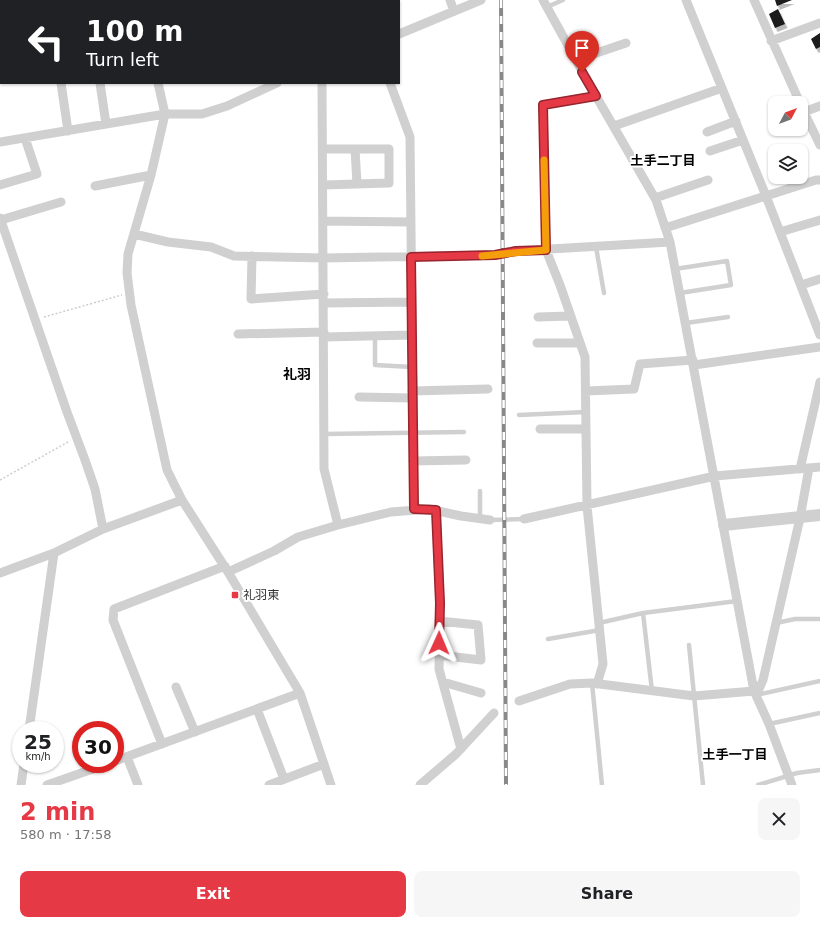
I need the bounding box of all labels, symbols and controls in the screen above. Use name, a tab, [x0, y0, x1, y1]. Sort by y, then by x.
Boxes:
text: 100 m	[86, 15, 183, 48]
icon: left	[20, 16, 72, 68]
pin	[565, 31, 599, 72]
icon: arrive	[571, 37, 593, 59]
text: Turn left	[86, 49, 159, 70]
north arrow	[768, 96, 808, 136]
map controls	[768, 96, 808, 184]
button: layers	[768, 144, 808, 184]
district label: 土手二丁目	[630, 153, 696, 168]
district label: 礼羽	[283, 366, 311, 382]
place label: 礼羽東	[243, 588, 279, 602]
marker: 礼羽東	[230, 590, 240, 600]
position arrow	[418, 622, 460, 664]
speed limit sign: 30	[72, 721, 124, 773]
text: 25	[24, 730, 52, 754]
district label: 土手一丁目	[702, 747, 768, 762]
text: km/h	[25, 751, 51, 762]
text: 2 min	[20, 798, 95, 826]
button: close	[758, 798, 800, 840]
text: 580 m · 17:58	[20, 827, 111, 842]
button: Exit	[20, 871, 406, 917]
button: Share	[414, 871, 800, 917]

